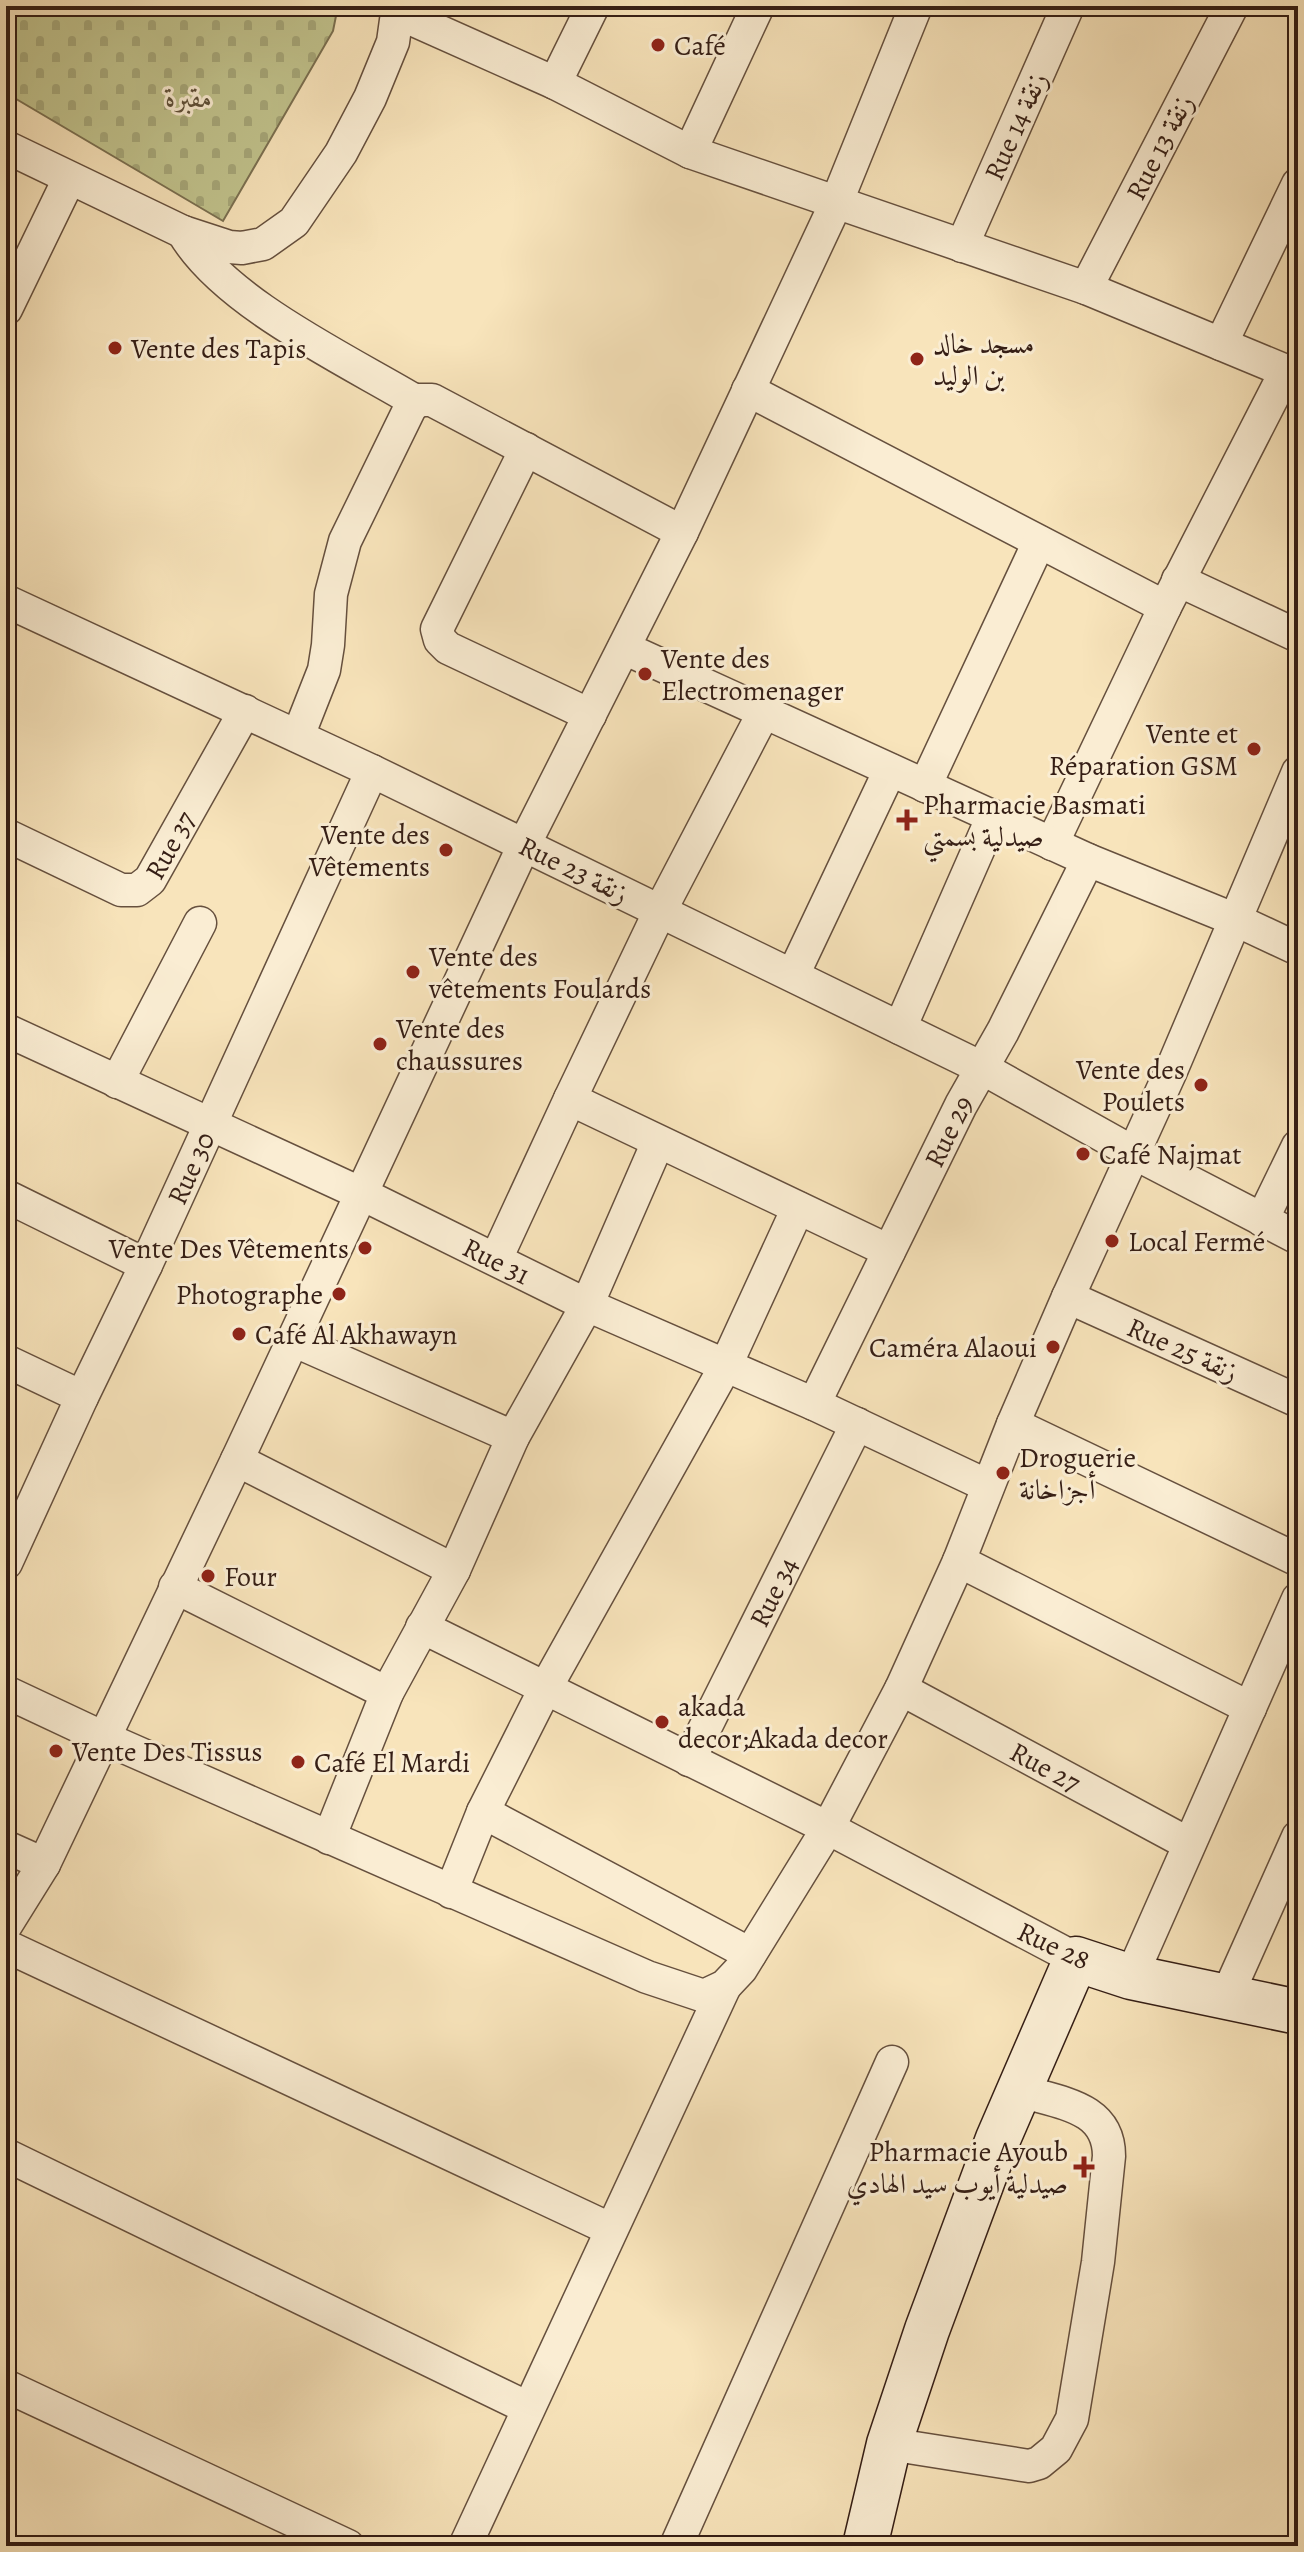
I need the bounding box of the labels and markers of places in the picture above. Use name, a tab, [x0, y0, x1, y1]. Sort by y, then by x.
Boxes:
place label: Café	[674, 27, 726, 65]
marker: Café	[649, 36, 667, 54]
place label: مسجد خالد بن الوليد	[933, 325, 1034, 395]
place label: Vente des Tapis	[130, 330, 306, 368]
marker: Vente des Tapis	[106, 339, 124, 357]
marker: مسجد خالد بن الوليد	[908, 350, 926, 368]
place label: Vente des Electromenager	[660, 640, 844, 710]
marker: Vente des Electromenager	[636, 665, 654, 683]
place label: Vente et Réparation GSM	[1049, 715, 1238, 785]
marker: Vente et Réparation GSM	[1245, 740, 1263, 758]
place label: Pharmacie Basmati صيدلية بسمتي	[923, 786, 1146, 863]
marker: Pharmacie Basmati صيدلية بسمتي	[898, 811, 916, 829]
place label: Vente des Vêtements	[308, 816, 430, 886]
marker: Vente des Vêtements	[437, 841, 455, 859]
place label: Vente des vêtements Foulards	[428, 938, 651, 1008]
marker: Vente des vêtements Foulards	[404, 963, 422, 981]
place label: Vente des chaussures	[395, 1010, 523, 1080]
marker: Vente des chaussures	[371, 1035, 389, 1053]
place label: Vente des Poulets	[1075, 1051, 1185, 1121]
marker: Vente des Poulets	[1192, 1076, 1210, 1094]
place label: Café Najmat	[1099, 1136, 1242, 1174]
marker: Café Najmat	[1074, 1145, 1092, 1163]
place label: Local Fermé	[1128, 1223, 1265, 1261]
place label: Vente Des Vêtements	[108, 1230, 349, 1268]
marker: Local Fermé	[1103, 1232, 1121, 1250]
marker: Vente Des Vêtements	[356, 1239, 374, 1257]
place label: Photographe	[176, 1276, 323, 1314]
marker: Photographe	[330, 1285, 348, 1303]
place label: Café Al Akhawayn	[255, 1316, 457, 1354]
marker: Café Al Akhawayn	[230, 1325, 248, 1343]
place label: Caméra Alaoui	[869, 1329, 1037, 1367]
marker: Caméra Alaoui	[1044, 1338, 1062, 1356]
place label: Droguerie أجزاخانة	[1019, 1439, 1136, 1509]
marker: Droguerie أجزاخانة	[994, 1464, 1012, 1482]
place label: Four	[224, 1558, 277, 1596]
marker: Four	[199, 1567, 217, 1585]
place label: akada decor;Akada decor	[678, 1688, 888, 1758]
marker: akada decor;Akada decor	[653, 1713, 671, 1731]
place label: Vente Des Tissus	[71, 1733, 263, 1771]
marker: Vente Des Tissus	[47, 1742, 65, 1760]
place label: Café El Mardi	[314, 1744, 470, 1782]
marker: Café El Mardi	[289, 1753, 307, 1771]
place label: Pharmacie Ayoub صيدلية أيوب سيد الهادي	[847, 2133, 1068, 2206]
marker: Pharmacie Ayoub صيدلية أيوب سيد الهادي	[1075, 2158, 1093, 2176]

